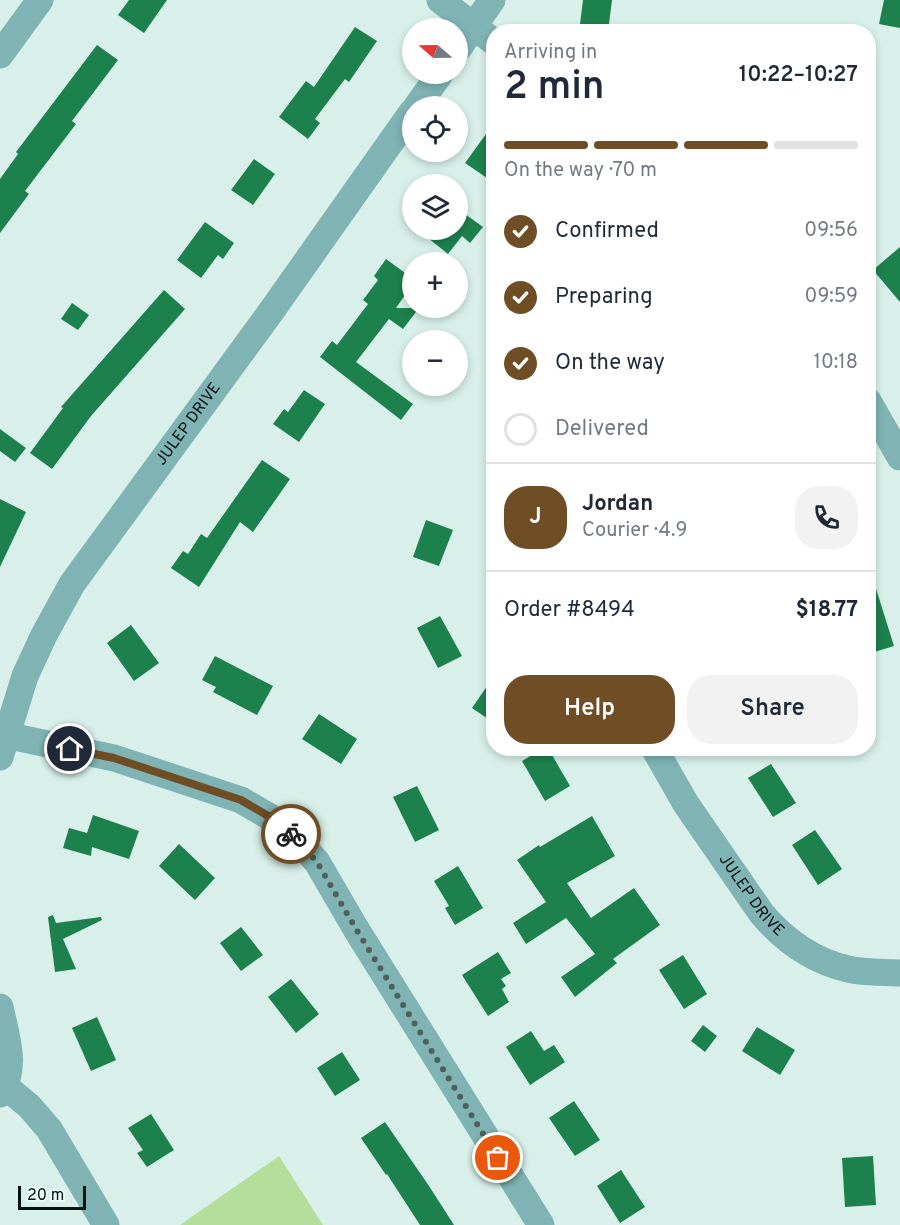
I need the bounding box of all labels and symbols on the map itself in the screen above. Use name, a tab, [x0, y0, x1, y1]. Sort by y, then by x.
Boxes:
north arrow	[402, 18, 468, 84]
street label: JULEP DRIVE	[152, 379, 226, 470]
pin	[44, 723, 95, 774]
courier	[261, 804, 321, 864]
street label: JULEP DRIVE	[714, 851, 788, 941]
pin	[472, 1132, 523, 1183]
scale bar	[18, 1183, 86, 1210]

